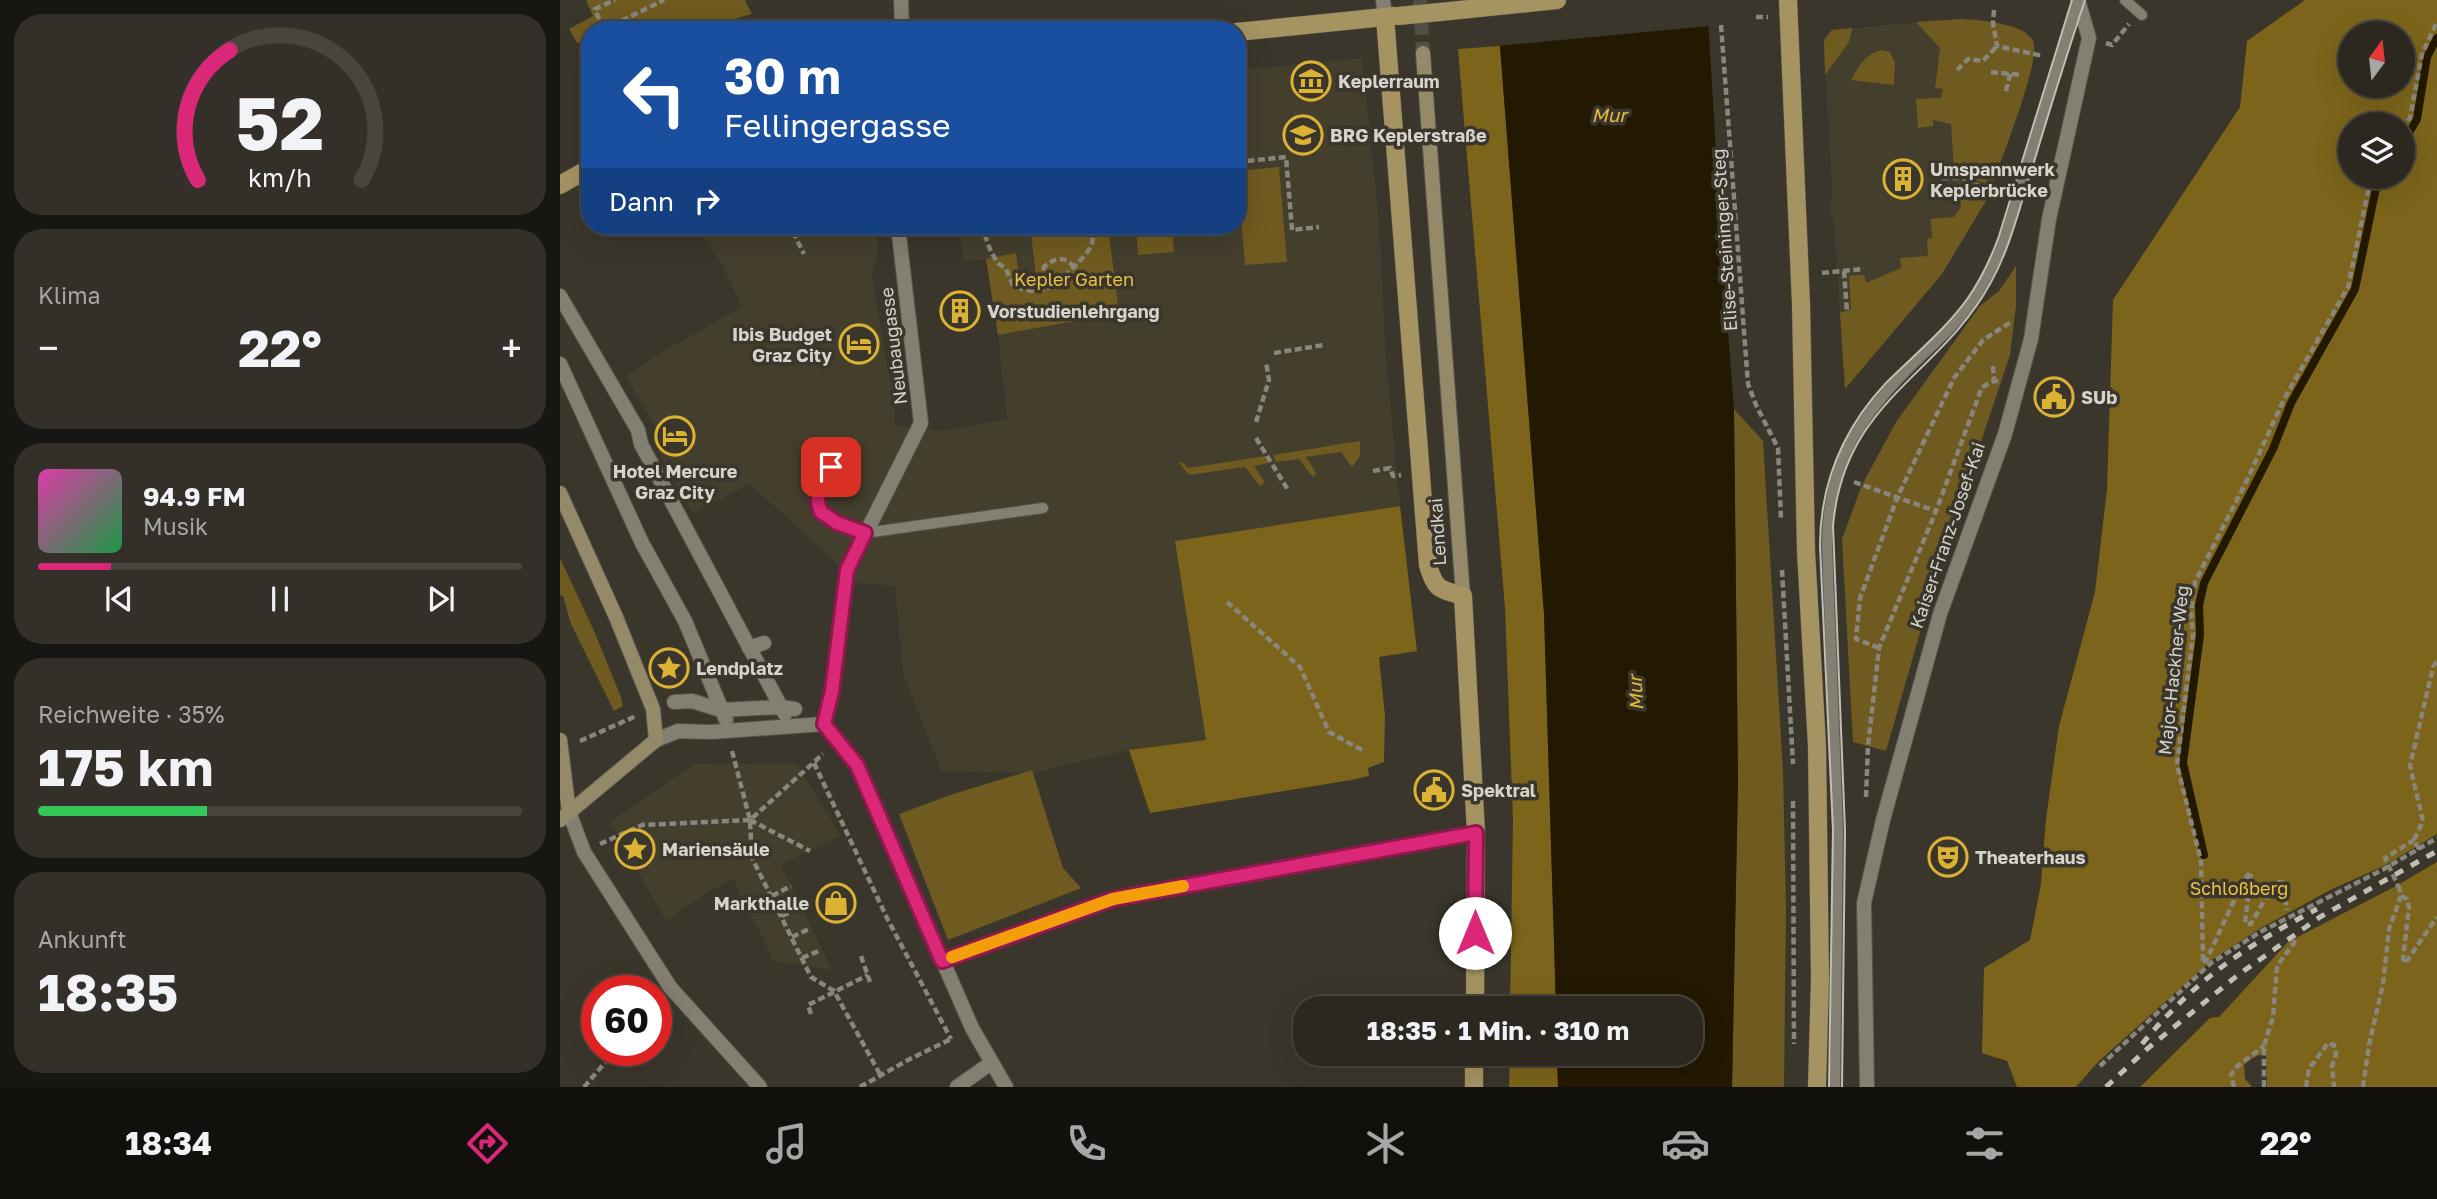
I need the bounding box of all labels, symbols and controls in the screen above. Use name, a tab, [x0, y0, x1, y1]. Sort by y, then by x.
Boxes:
north arrow	[2338, 21, 2415, 98]
map controls	[2338, 21, 2415, 189]
text: 30 m	[724, 46, 841, 105]
icon: left	[609, 49, 700, 140]
museum icon: Keplerraum	[1290, 60, 1332, 102]
place label: Keplerraum	[1338, 70, 1440, 92]
text: 52	[236, 80, 324, 167]
water label: Mur	[1591, 103, 1629, 126]
text: Fellingergasse	[724, 106, 951, 144]
button: layers	[2338, 112, 2415, 189]
school or university icon: BRG Keplerstraße	[1282, 114, 1324, 156]
place label: BRG Keplerstraße	[1330, 124, 1487, 146]
street label: Elise-Steininger-Steg	[1707, 148, 1741, 332]
building icon: Umspannwerk Keplerbrücke	[1882, 158, 1924, 200]
place label: Umspannwerk Keplerbrücke	[1930, 158, 2056, 201]
text: km/h	[248, 162, 312, 193]
icon: right	[688, 182, 726, 220]
text: Dann	[609, 186, 674, 217]
park label: Kepler Garten	[1014, 268, 1134, 290]
text: Klima	[38, 281, 101, 309]
street label: Neubaugasse	[875, 286, 911, 406]
building icon: Vorstudienlehrgang	[939, 290, 981, 332]
place label: Vorstudienlehrgang	[987, 300, 1160, 322]
text: 22°	[238, 316, 322, 378]
place label: Ibis Budget Graz City	[732, 323, 832, 366]
hotel icon: Ibis Budget Graz City	[838, 323, 880, 365]
text: −	[38, 325, 59, 370]
text: +	[501, 325, 522, 370]
public building icon: SUb	[2033, 376, 2075, 418]
place label: SUb	[2081, 386, 2117, 408]
hotel icon: Hotel Mercure Graz City	[654, 415, 696, 457]
pin	[801, 437, 861, 497]
street label: Kaiser-Franz-Josef-Kai	[1905, 439, 1989, 631]
icon: arrive	[812, 448, 850, 486]
place label: Hotel Mercure Graz City	[613, 460, 738, 503]
text: 94.9 FM	[143, 481, 246, 512]
street label: Lendkai	[1424, 497, 1450, 567]
text: Musik	[143, 512, 208, 540]
icon: previous	[100, 580, 138, 618]
icon: pause	[261, 580, 299, 618]
icon: next	[422, 580, 460, 618]
street label: Major-Hackher-Weg	[2153, 584, 2193, 756]
place icon: Lendplatz	[648, 647, 690, 689]
place label: Lendplatz	[696, 657, 783, 679]
water label: Mur	[1622, 672, 1647, 711]
text: Reichweite · 35%	[38, 700, 224, 728]
text: 175 km	[38, 735, 214, 797]
public building icon: Spektral	[1413, 769, 1455, 811]
place label: Spektral	[1461, 779, 1536, 801]
place icon: Mariensäule	[614, 828, 656, 870]
theatre icon: Theaterhaus	[1927, 836, 1969, 878]
place label: Mariensäule	[662, 838, 770, 860]
place label: Theaterhaus	[1975, 846, 2086, 868]
park label: Schloßberg	[2190, 877, 2288, 899]
shop icon: Markthalle	[815, 882, 857, 924]
place label: Markthalle	[714, 892, 809, 914]
position arrow	[1438, 896, 1512, 970]
text: Ankunft	[38, 925, 126, 953]
text: 18:35	[38, 960, 178, 1022]
speed limit sign: 60	[581, 975, 672, 1066]
text: 18:35 · 1 Min. · 310 m	[1367, 1015, 1629, 1046]
icon: directions	[463, 1119, 512, 1168]
icon: music	[762, 1119, 811, 1168]
icon: phone	[1062, 1119, 1111, 1168]
icon: climate	[1361, 1119, 1410, 1168]
icon: car	[1661, 1119, 1710, 1168]
icon: filters	[1960, 1119, 2009, 1168]
text: 18:34	[125, 1124, 212, 1162]
text: 22°	[2260, 1124, 2312, 1162]

